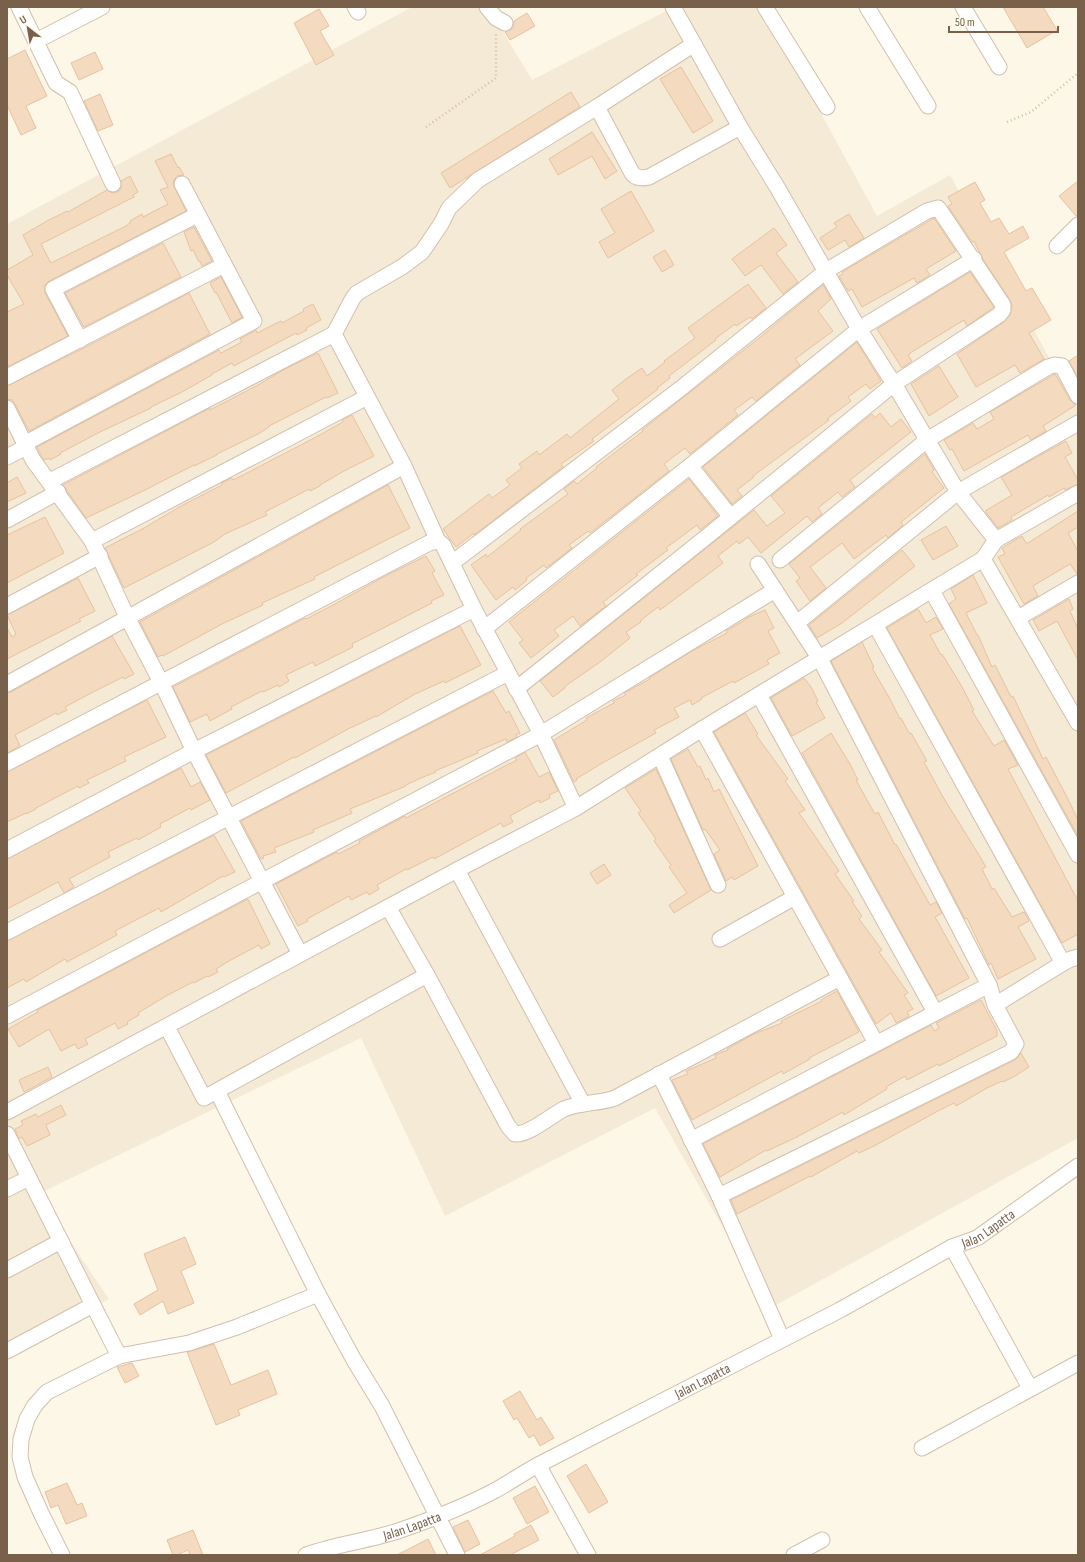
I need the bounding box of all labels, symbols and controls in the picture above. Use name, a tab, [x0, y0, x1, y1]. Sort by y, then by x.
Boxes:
north arrow	[8, 8, 48, 48]
scale bar	[949, 8, 1058, 34]
text: U	[17, 13, 29, 27]
text: 50 m	[955, 15, 975, 30]
street label: Jalan Lapatta	[958, 1206, 1018, 1252]
street label: Jalan Lapatta	[671, 1360, 733, 1403]
street label: Jalan Lapatta	[380, 1508, 443, 1544]

